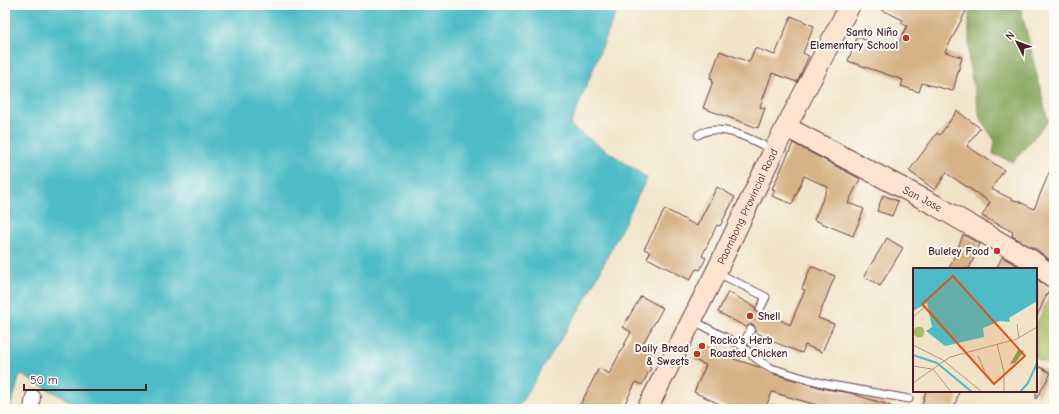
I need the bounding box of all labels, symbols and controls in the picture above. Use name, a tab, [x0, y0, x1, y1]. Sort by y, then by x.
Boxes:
north arrow	[997, 22, 1037, 62]
place label: Santo Niño Elementary School	[810, 26, 898, 52]
text: N	[1003, 29, 1017, 43]
marker: Santo Niño Elementary School	[901, 33, 911, 43]
street label: Paombong Provincial Road	[714, 146, 780, 266]
street label: San Jose	[901, 183, 945, 214]
place label: Buleley Food	[928, 245, 989, 258]
marker: Buleley Food	[992, 246, 1002, 256]
inset map	[913, 268, 1037, 392]
place label: Shell	[758, 310, 780, 323]
marker: Shell	[745, 311, 755, 321]
place label: Rocko's Herb Roasted Chicken	[710, 334, 788, 360]
marker: Rocko's Herb Roasted Chicken	[697, 341, 707, 351]
place label: Daily Bread & Sweets	[635, 342, 689, 368]
marker: Daily Bread & Sweets	[692, 349, 702, 359]
scale bar	[24, 366, 146, 392]
text: 50 m	[30, 373, 58, 387]

